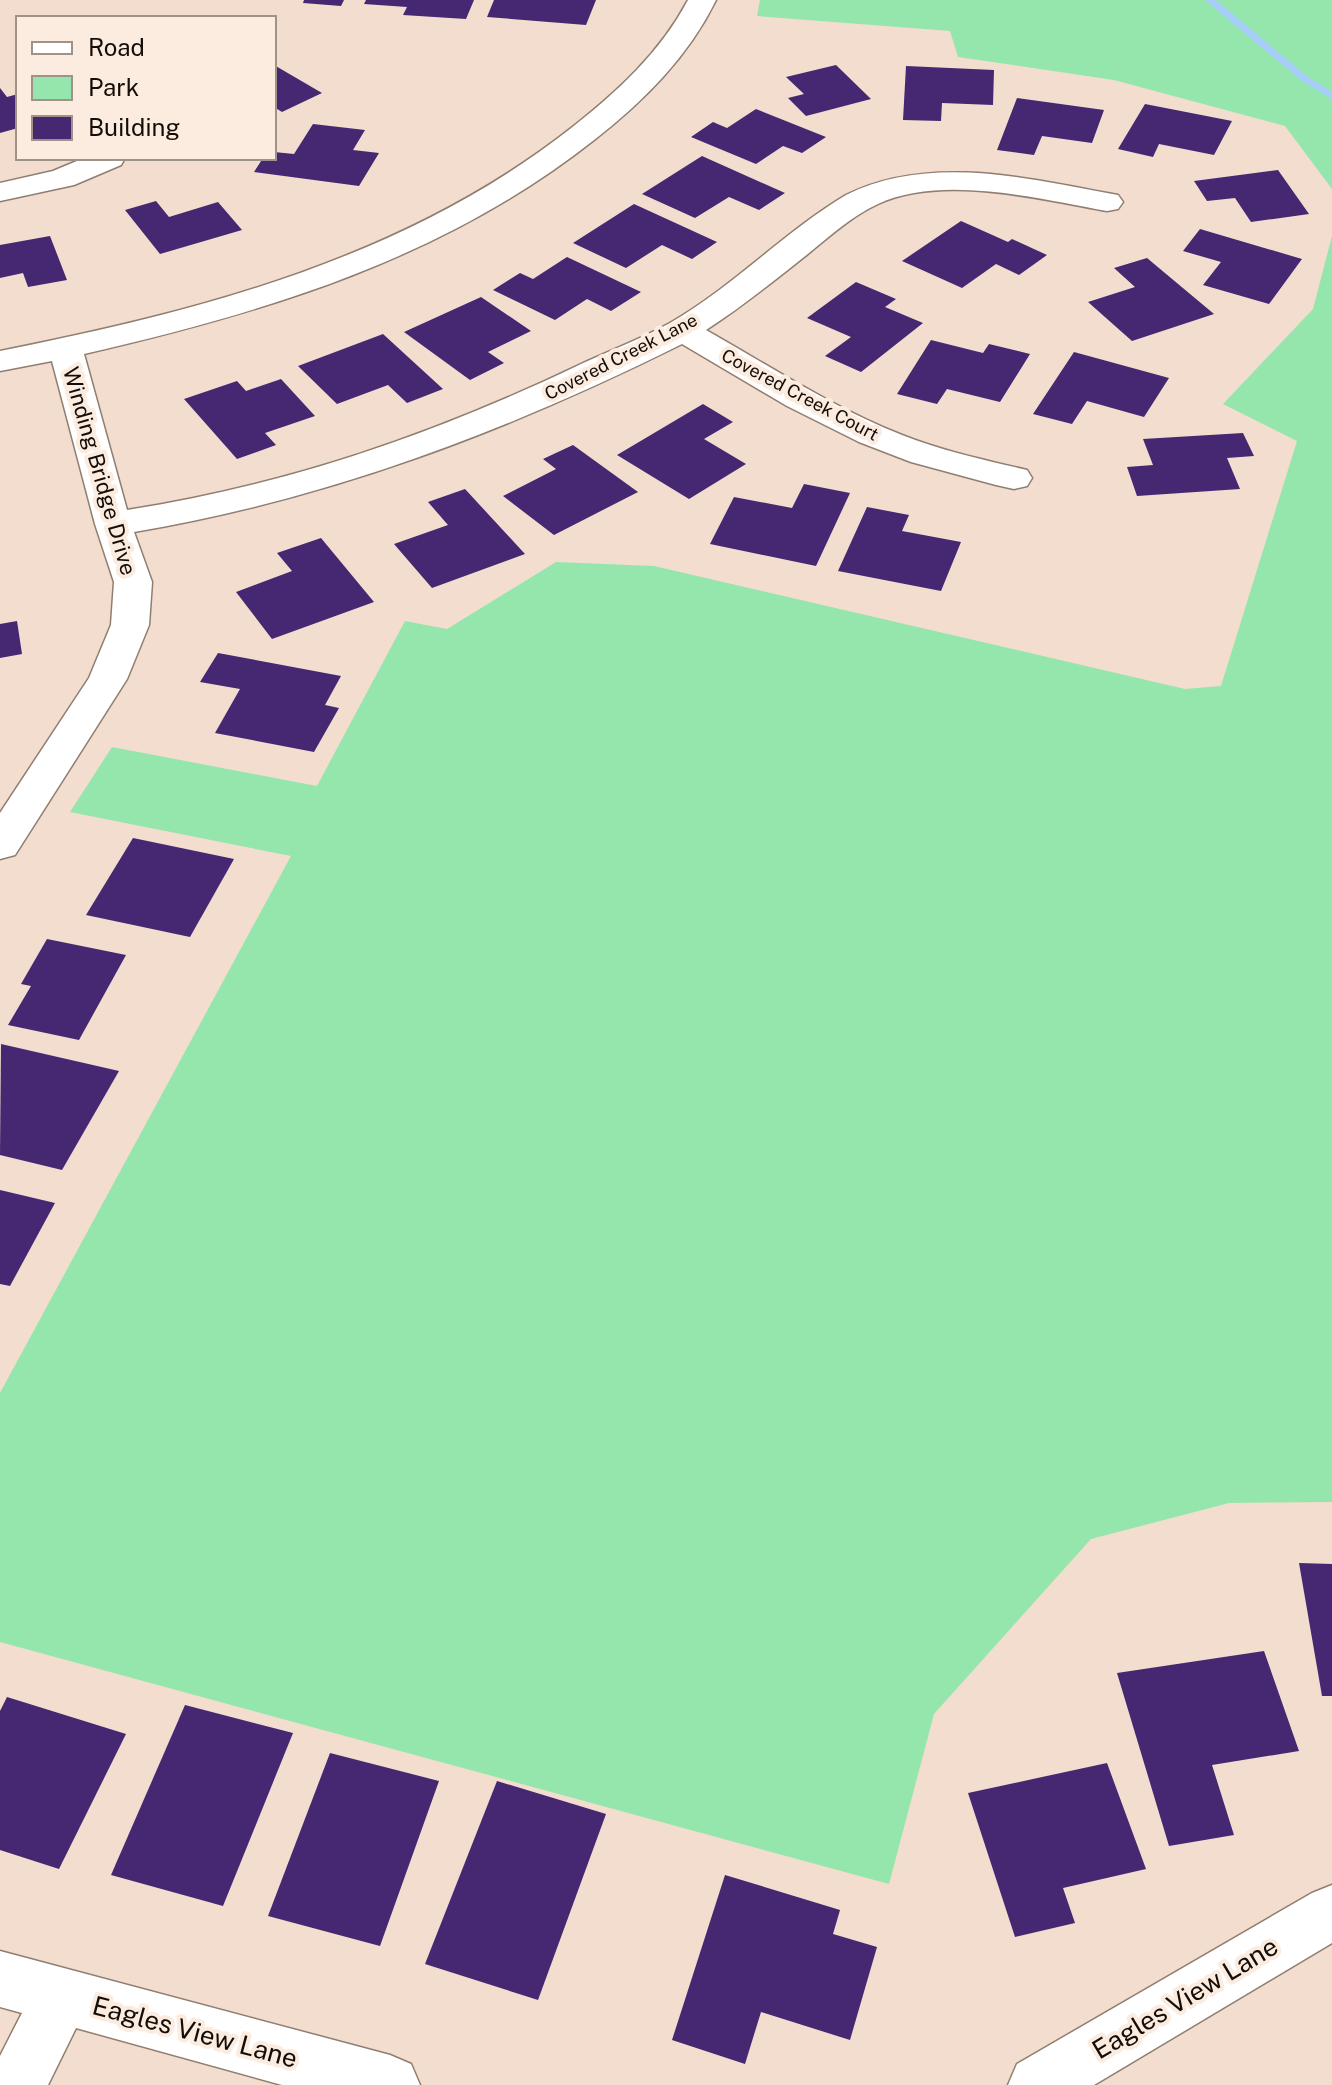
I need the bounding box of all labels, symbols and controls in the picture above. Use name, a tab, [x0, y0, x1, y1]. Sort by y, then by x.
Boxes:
legend	[16, 16, 276, 160]
text: Road	[88, 33, 145, 61]
text: Park	[88, 73, 139, 101]
text: Building	[88, 113, 180, 141]
street label: Covered Creek Lane	[541, 309, 701, 404]
street label: Covered Creek Court	[718, 344, 882, 445]
street label: Winding Bridge Drive	[58, 364, 142, 578]
street label: Eagles View Lane	[1086, 1930, 1283, 2065]
street label: Eagles View Lane	[89, 1989, 301, 2074]

